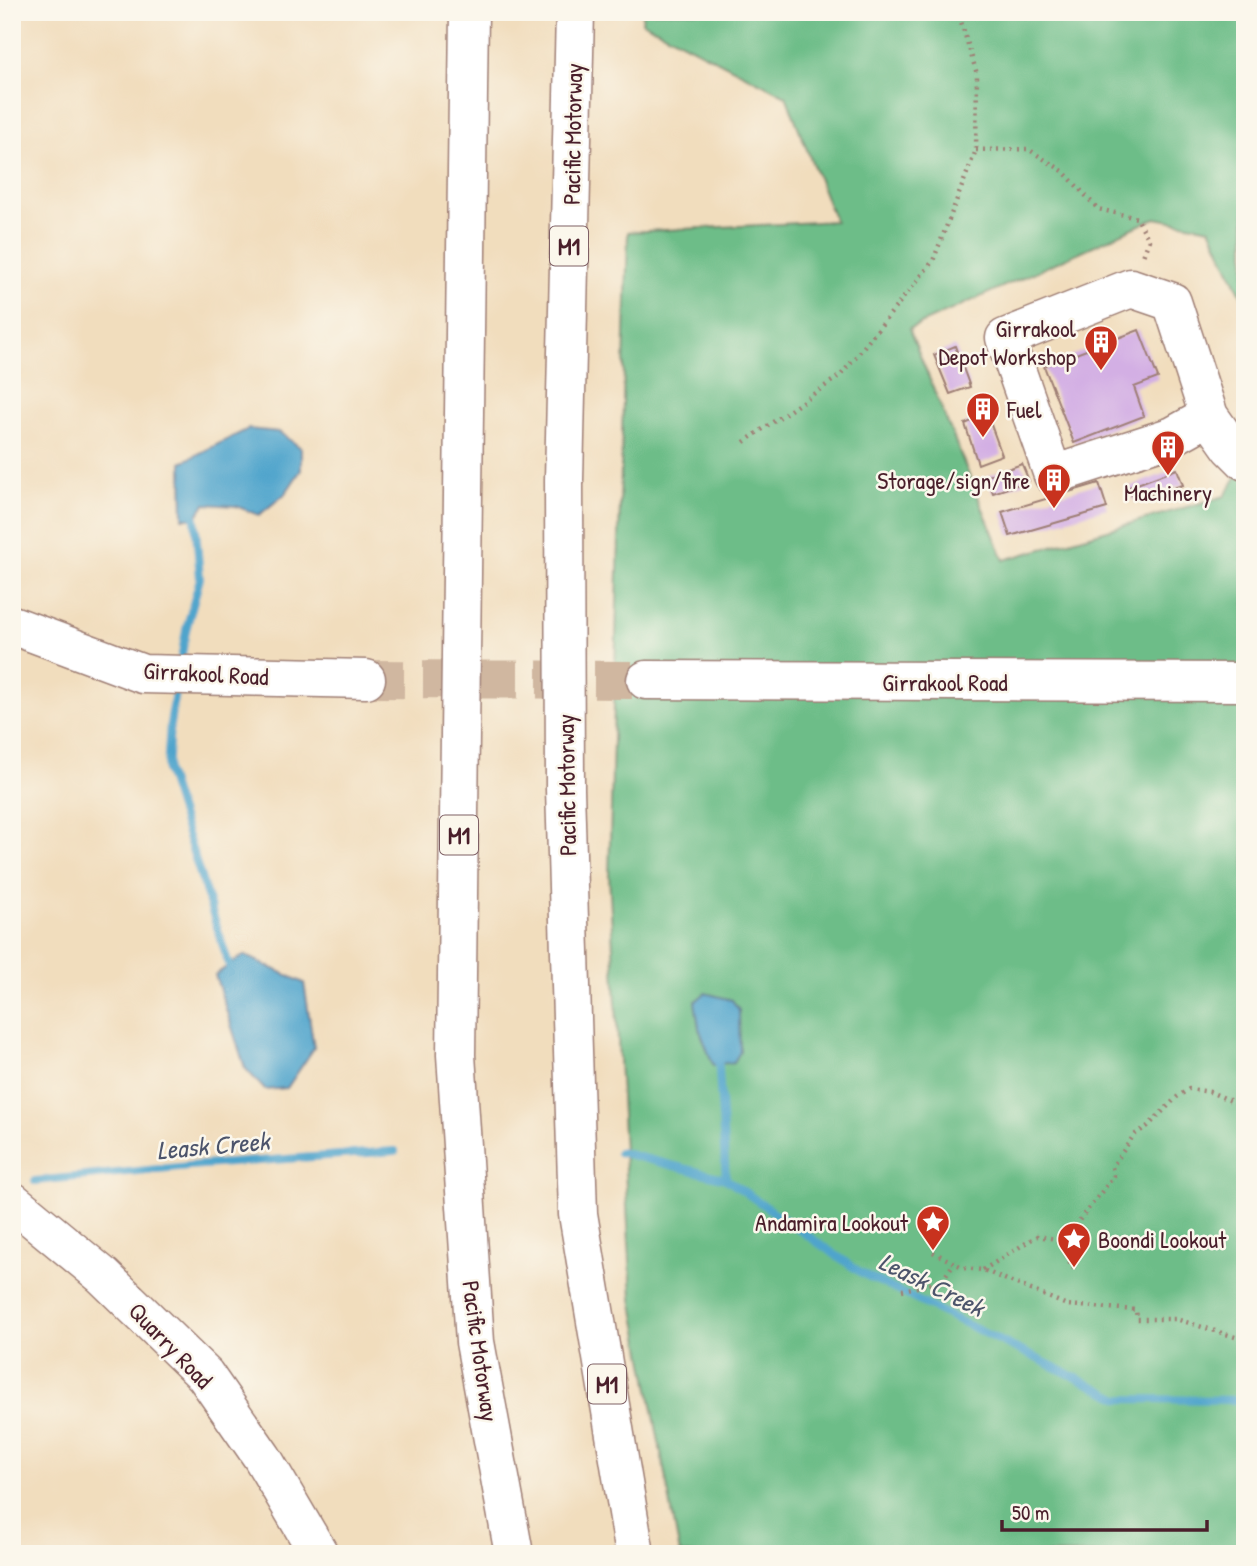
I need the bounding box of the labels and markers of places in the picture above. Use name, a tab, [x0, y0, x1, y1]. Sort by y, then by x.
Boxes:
place label: Girrakool Depot Workshop	[938, 312, 1077, 372]
building icon: Girrakool Depot Workshop	[1082, 323, 1120, 372]
building icon: Fuel	[964, 390, 1002, 439]
place label: Fuel	[1006, 393, 1042, 425]
building icon: Machinery	[1149, 428, 1187, 477]
building icon: Storage/sign/fire	[1035, 461, 1073, 510]
place label: Storage/sign/fire	[877, 464, 1030, 496]
place label: Machinery	[1124, 476, 1212, 508]
place icon: Andamira Lookout	[914, 1203, 952, 1252]
place label: Andamira Lookout	[755, 1206, 909, 1238]
place icon: Boondi Lookout	[1055, 1220, 1093, 1269]
place label: Boondi Lookout	[1098, 1223, 1227, 1255]

